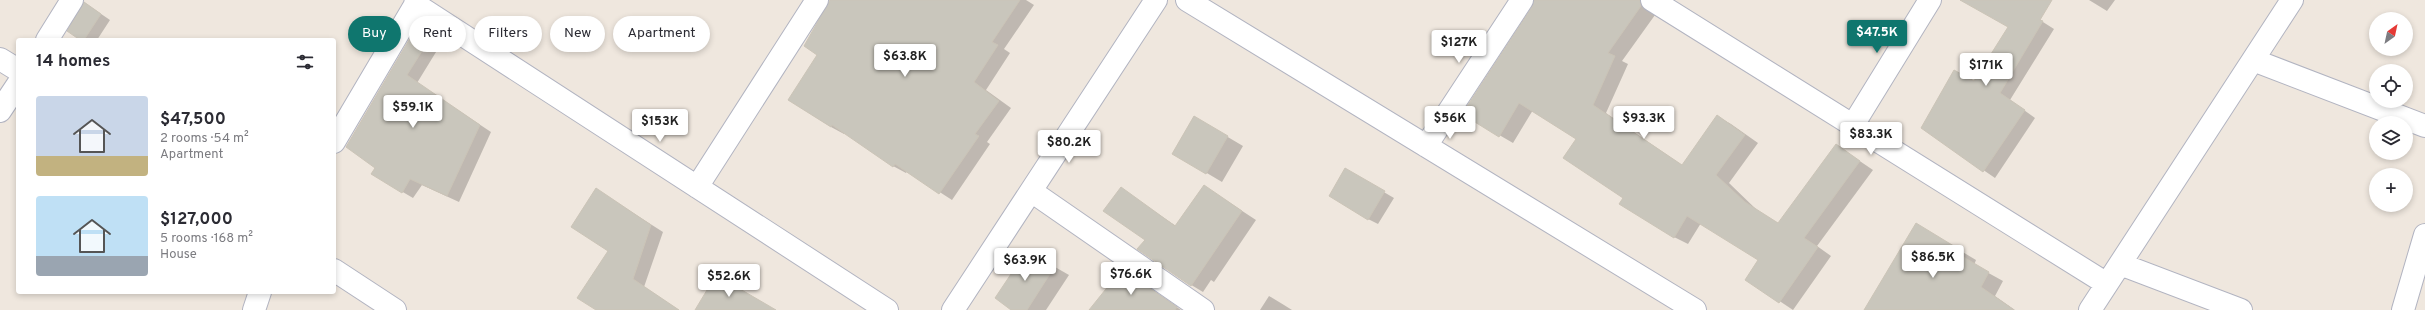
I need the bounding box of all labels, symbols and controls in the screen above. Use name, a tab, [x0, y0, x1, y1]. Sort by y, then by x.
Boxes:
north arrow	[2369, 12, 2413, 56]
map controls	[2369, 12, 2413, 212]
chip: Buy	[348, 16, 401, 52]
chip: Rent	[409, 16, 466, 52]
chip: Filters	[474, 16, 542, 52]
chip: New	[550, 16, 605, 52]
chip: Apartment	[613, 16, 710, 52]
pin: $47.5K	[1844, 20, 1910, 54]
text: $47.5K	[1856, 25, 1898, 41]
pin: $127K	[1431, 30, 1487, 64]
text: $127K	[1440, 35, 1478, 51]
pin: $63.8K	[872, 44, 938, 78]
text: $63.8K	[883, 49, 927, 65]
text: 14 homes	[36, 51, 110, 73]
icon: filters	[294, 51, 316, 73]
pin: $171K	[1958, 53, 2014, 87]
text: $171K	[1969, 58, 2003, 74]
button: locate	[2369, 64, 2413, 108]
pin: $59.1K	[380, 95, 446, 129]
text: $59.1K	[392, 100, 434, 116]
pin: $56K	[1426, 106, 1474, 140]
pin: $93.3K	[1611, 106, 1677, 140]
text: $47,500	[160, 109, 226, 131]
pin: $153K	[632, 109, 688, 143]
text: $56K	[1434, 111, 1466, 127]
text: $93.3K	[1622, 111, 1666, 127]
icon: home	[68, 112, 116, 160]
text: $153K	[641, 114, 679, 130]
button: layers	[2369, 116, 2413, 160]
pin: $83.3K	[1838, 122, 1904, 156]
text: $83.3K	[1849, 127, 1893, 143]
pin: $80.2K	[1036, 130, 1102, 164]
text: 2 rooms · 54 m²	[160, 131, 249, 147]
text: $80.2K	[1047, 135, 1091, 151]
text: Apartment	[160, 147, 223, 163]
button: +	[2369, 168, 2413, 212]
text: $127,000	[160, 209, 233, 231]
icon: home	[68, 212, 116, 260]
text: 5 rooms · 168 m²	[160, 231, 253, 247]
pin: $86.5K	[1900, 245, 1966, 279]
text: House	[160, 247, 197, 263]
pin: $63.9K	[992, 248, 1058, 282]
text: $86.5K	[1911, 250, 1955, 266]
text: $63.9K	[1003, 253, 1047, 269]
pin: $76.6K	[1098, 262, 1164, 296]
pin: $52.6K	[696, 264, 762, 298]
text: $76.6K	[1110, 267, 1152, 283]
text: $52.6K	[707, 269, 751, 285]

